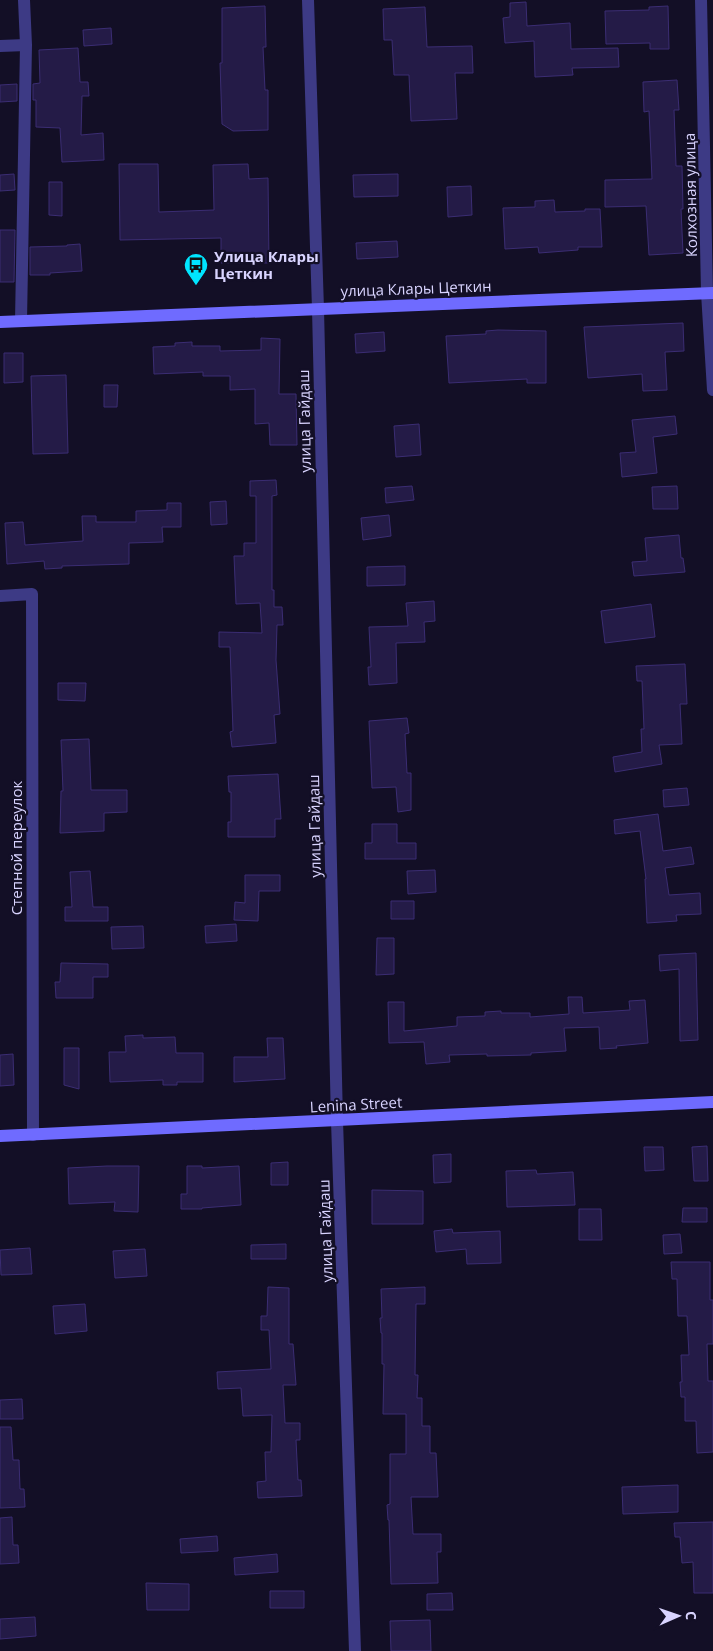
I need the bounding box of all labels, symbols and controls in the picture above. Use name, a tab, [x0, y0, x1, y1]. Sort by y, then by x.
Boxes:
street label: Колхозная улица	[679, 133, 701, 257]
place label: Улица Клары Цеткин	[214, 246, 319, 283]
bus stop icon: Улица Клары Цеткин	[183, 252, 209, 286]
street label: улица Клары Цеткин	[340, 275, 492, 301]
street label: улица Гайдаш	[293, 369, 315, 473]
street label: улица Гайдаш	[303, 774, 325, 878]
street label: Степной переулок	[6, 781, 26, 915]
street label: Lenina Street	[309, 1092, 403, 1116]
street label: улица Гайдаш	[313, 1179, 337, 1283]
north arrow	[653, 1591, 703, 1641]
text: С	[682, 1611, 701, 1620]

